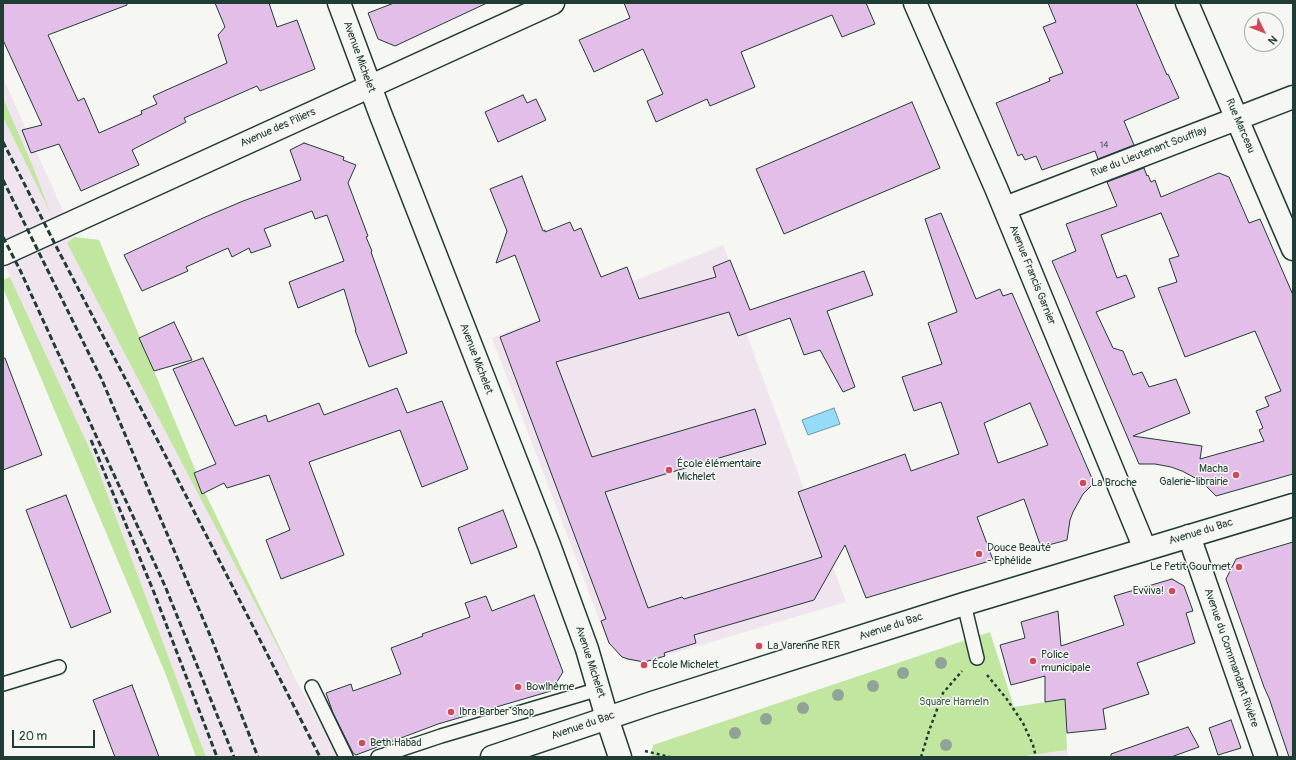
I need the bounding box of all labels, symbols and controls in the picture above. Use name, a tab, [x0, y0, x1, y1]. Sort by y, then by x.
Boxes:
north arrow	[1244, 12, 1284, 52]
street label: Avenue Michelet	[340, 20, 378, 94]
text: N	[1265, 33, 1280, 47]
street label: Rue Marceau	[1223, 97, 1257, 155]
street label: Avenue des Piliers	[238, 105, 318, 151]
street label: Rue du Lieutenant Soufflay	[1089, 124, 1209, 180]
house number: 14	[1100, 141, 1108, 151]
street label: Avenue Francis Garnier	[1006, 223, 1058, 327]
street label: Avenue Michelet	[456, 322, 496, 396]
place label: École élémentaire Michelet	[677, 457, 761, 483]
place label: Macha Galerie-librairie	[1159, 462, 1228, 488]
marker: École élémentaire Michelet	[664, 465, 674, 475]
marker: Macha Galerie-librairie	[1231, 470, 1241, 480]
place label: La Broche	[1091, 476, 1137, 490]
marker: La Broche	[1078, 478, 1088, 488]
street label: Avenue du Bac	[1167, 516, 1235, 548]
place label: Douce Beauté - Ephélide	[987, 541, 1051, 567]
marker: Douce Beauté - Ephélide	[974, 549, 984, 559]
place label: Le Petit Gourmet	[1150, 560, 1231, 574]
marker: Le Petit Gourmet	[1234, 562, 1244, 572]
place label: Evviva!	[1133, 584, 1164, 598]
marker: Evviva!	[1167, 586, 1177, 596]
street label: Avenue du Commandant Rivière	[1201, 587, 1261, 729]
street label: Avenue du Bac	[857, 610, 925, 644]
street label: Avenue Michelet	[572, 624, 608, 700]
place label: La Varenne RER	[767, 639, 840, 653]
marker: La Varenne RER	[754, 641, 764, 651]
place label: Police municipale	[1041, 648, 1090, 674]
marker: Police municipale	[1028, 656, 1038, 666]
place label: École Michelet	[652, 658, 719, 672]
marker: École Michelet	[639, 660, 649, 670]
place label: Bowlhème	[526, 680, 574, 694]
marker: Bowlhème	[513, 682, 523, 692]
park label: Square Hameln	[919, 695, 989, 709]
place label: Ibra Barber Shop	[459, 705, 534, 719]
marker: Ibra Barber Shop	[446, 707, 456, 717]
street label: Avenue du Bac	[549, 709, 617, 743]
scale bar	[14, 722, 97, 748]
text: 20 m	[19, 729, 47, 744]
place label: Beth Habad	[370, 736, 422, 750]
marker: Beth Habad	[357, 738, 367, 748]

